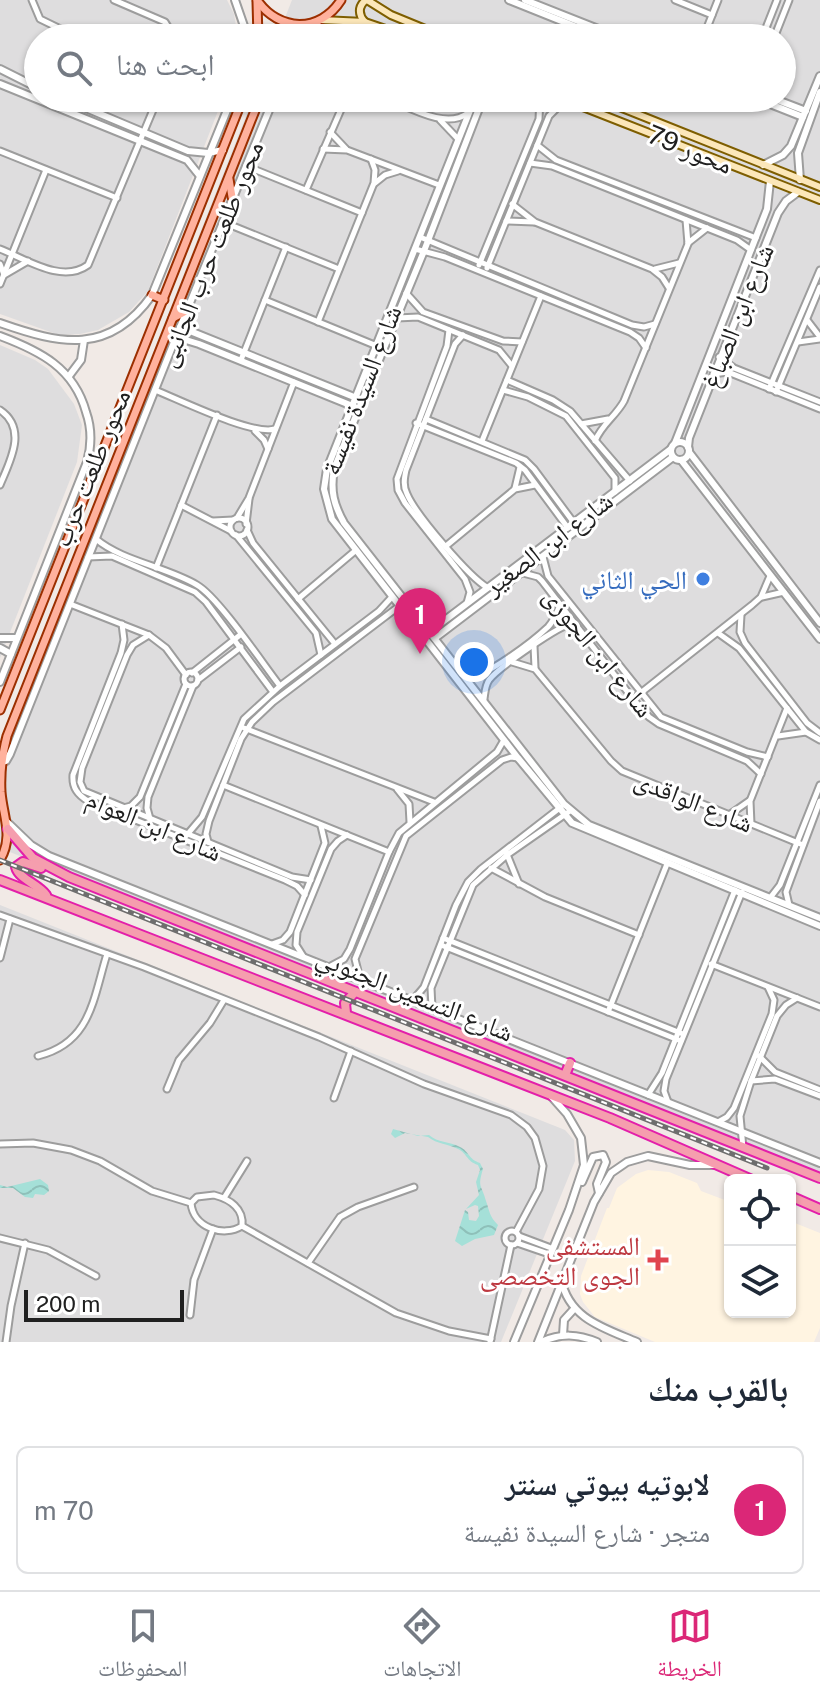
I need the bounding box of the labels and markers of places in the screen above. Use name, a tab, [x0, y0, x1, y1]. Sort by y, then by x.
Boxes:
place label: الحي الثاني	[581, 564, 687, 600]
marker: الحي الثاني	[694, 570, 712, 588]
pin: 1	[394, 588, 446, 654]
place label: المستشفى الجوى التخصصى	[480, 1230, 640, 1292]
marker: المستشفى الجوى التخصصى	[647, 1249, 669, 1271]

